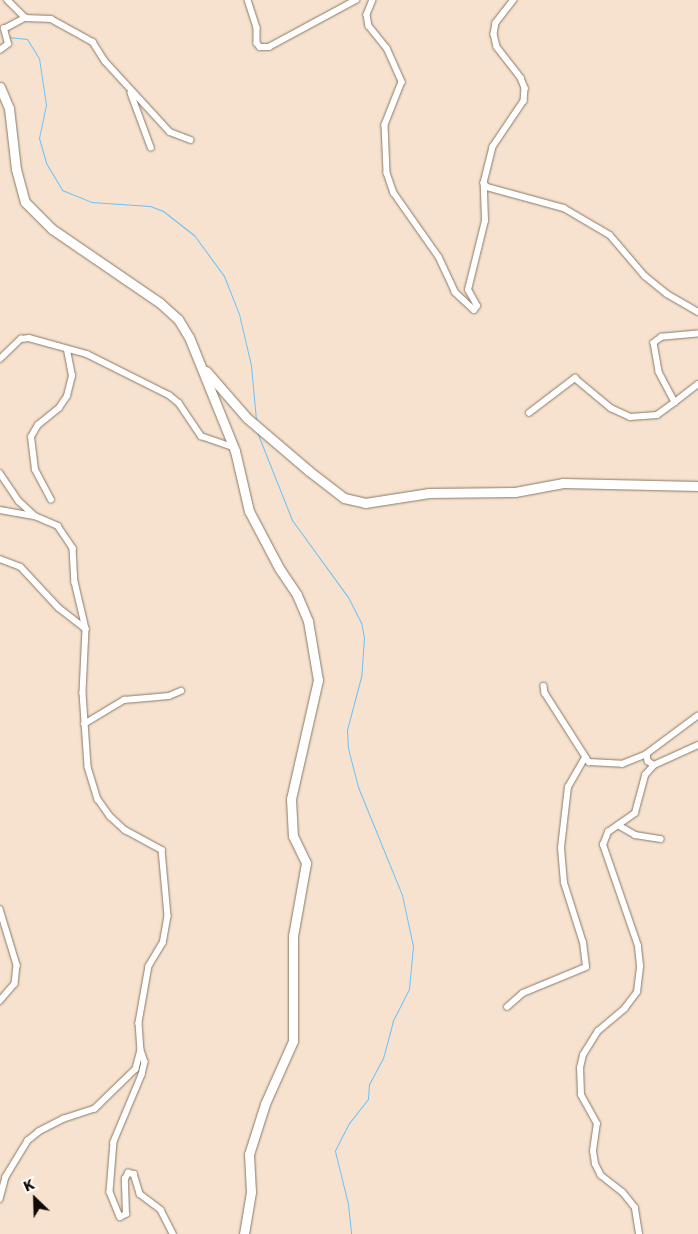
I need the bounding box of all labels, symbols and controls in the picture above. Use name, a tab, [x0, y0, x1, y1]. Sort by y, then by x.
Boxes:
north arrow	[10, 1174, 60, 1224]
text: K	[21, 1175, 37, 1195]

